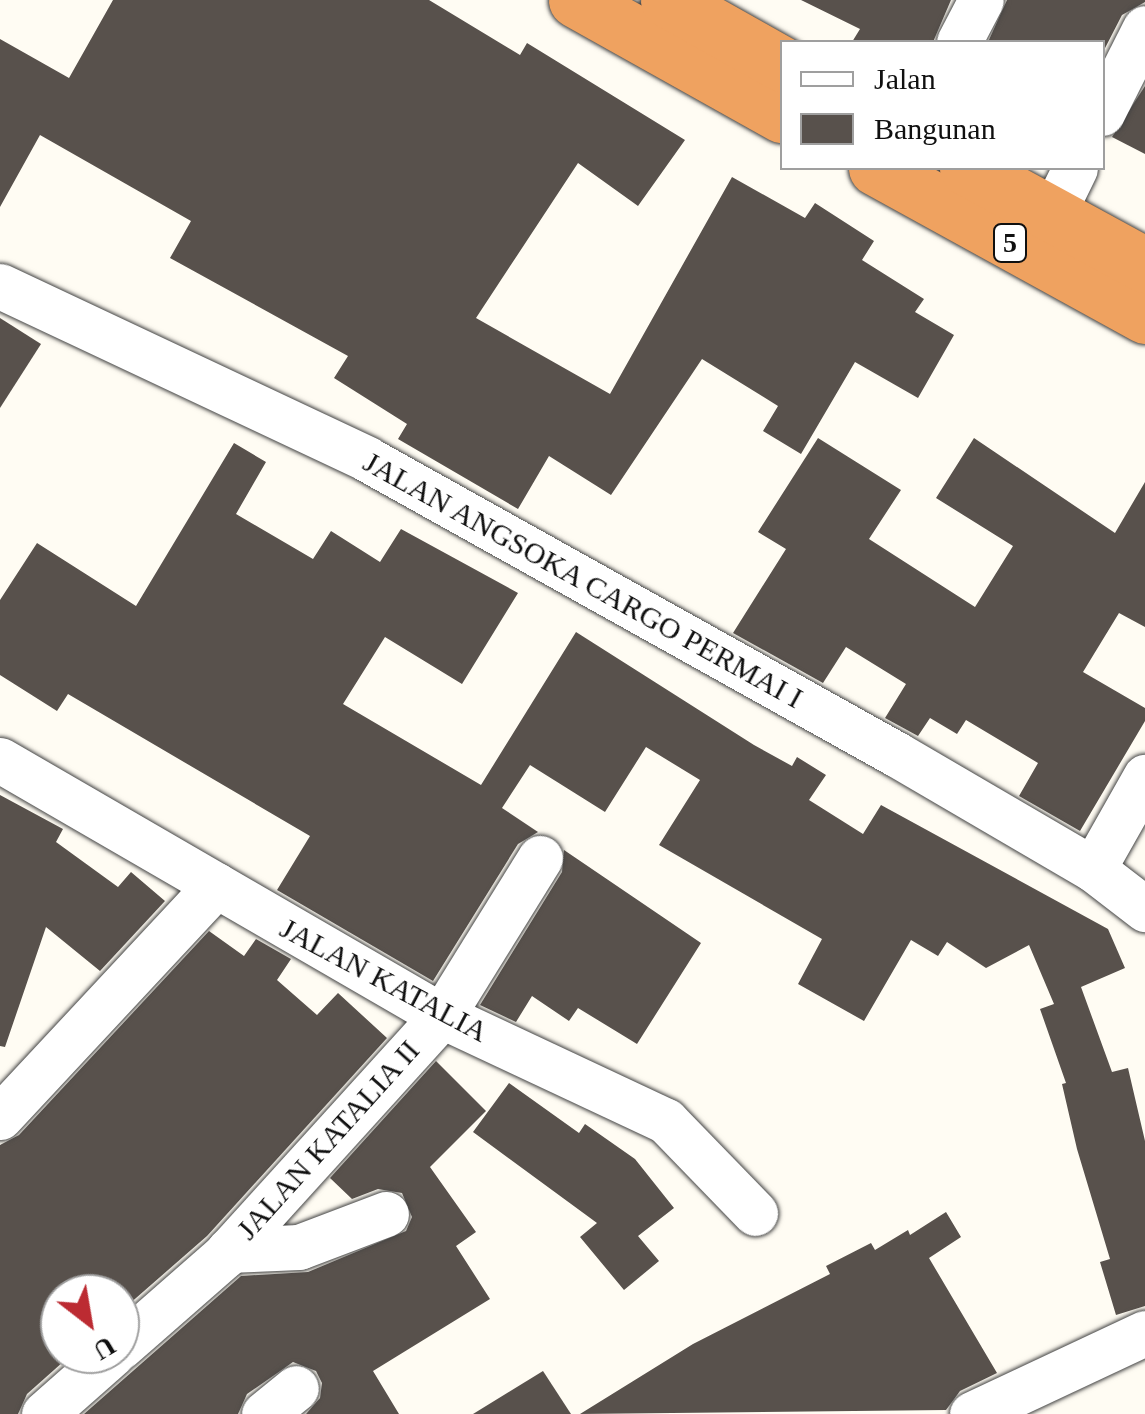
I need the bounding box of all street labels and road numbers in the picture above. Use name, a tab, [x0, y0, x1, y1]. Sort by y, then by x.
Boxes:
road number: 5	[992, 220, 1028, 266]
street label: JALAN ANGSOKA CARGO PERMAI I	[356, 443, 810, 717]
street label: JALAN KATALIA	[274, 910, 494, 1050]
street label: JALAN KATALIA II	[228, 1032, 428, 1248]

